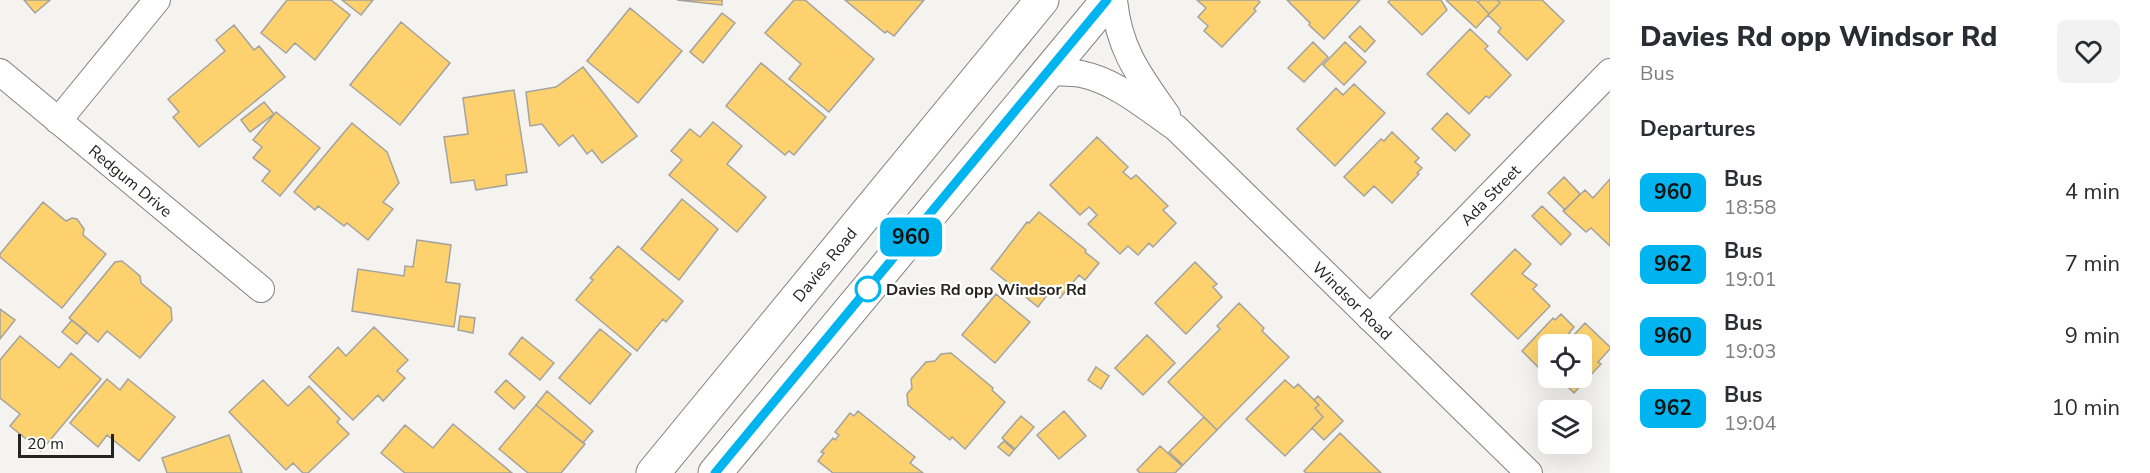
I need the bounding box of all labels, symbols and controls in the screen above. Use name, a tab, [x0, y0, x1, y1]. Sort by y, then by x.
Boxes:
text: Davies Rd opp Windsor Rd	[1640, 18, 1997, 56]
button: heart	[2057, 20, 2120, 83]
text: Bus	[1640, 60, 1674, 87]
text: Departures	[1640, 114, 1755, 144]
street label: Redgum Drive	[84, 140, 177, 223]
street label: Ada Street	[1456, 160, 1526, 231]
text: Bus	[1724, 164, 1763, 194]
text: 4 min	[2065, 177, 2120, 207]
text: 960	[1654, 178, 1692, 206]
text: 18:58	[1724, 194, 1777, 221]
line badge: 960	[876, 218, 946, 256]
street label: Davies Road	[788, 223, 862, 307]
text: 960	[892, 223, 930, 251]
text: Bus	[1724, 236, 1763, 266]
text: 7 min	[2065, 249, 2120, 279]
text: 962	[1654, 250, 1692, 278]
street label: Windsor Road	[1307, 257, 1397, 345]
text: 19:01	[1724, 266, 1777, 293]
marker: Davies Rd opp Windsor Rd	[855, 276, 881, 302]
place label: Davies Rd opp Windsor Rd	[886, 279, 1086, 301]
text: Bus	[1724, 308, 1763, 338]
text: 9 min	[2065, 321, 2120, 351]
text: 960	[1654, 322, 1692, 350]
map controls	[1538, 334, 1592, 454]
button: locate	[1538, 334, 1592, 388]
text: 19:03	[1724, 338, 1777, 365]
text: Bus	[1724, 380, 1763, 410]
text: 10 min	[2052, 393, 2120, 423]
text: 962	[1654, 394, 1692, 422]
button: layers	[1538, 400, 1592, 454]
text: 19:04	[1724, 410, 1777, 437]
scale bar	[18, 431, 114, 458]
text: 20 m	[27, 433, 64, 455]

